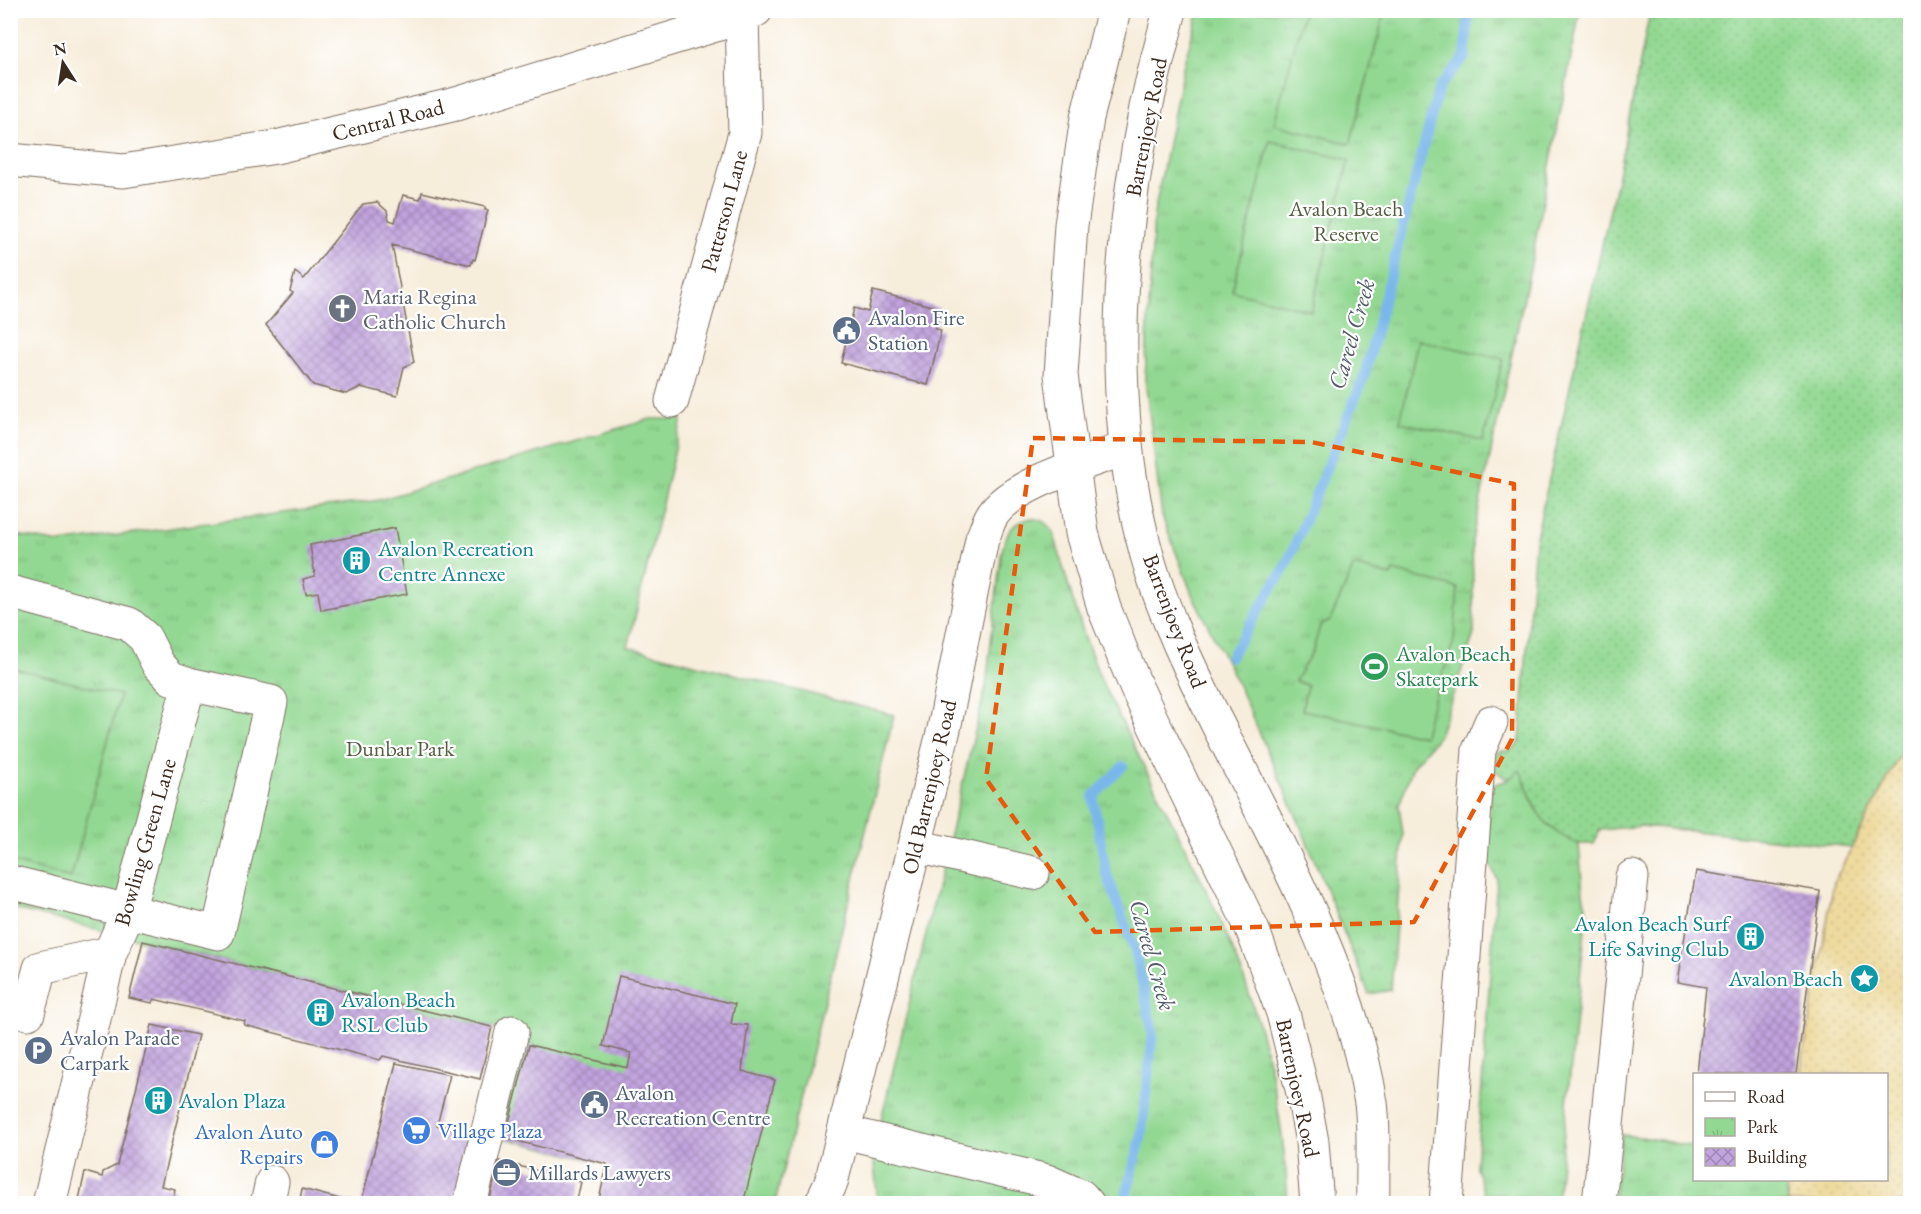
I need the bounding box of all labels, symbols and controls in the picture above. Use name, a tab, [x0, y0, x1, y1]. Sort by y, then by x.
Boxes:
north arrow	[33, 33, 93, 93]
text: N	[51, 37, 69, 60]
street label: Barrenjoey Road	[1118, 54, 1174, 199]
street label: Central Road	[329, 92, 448, 148]
street label: Patterson Lane	[694, 146, 754, 275]
park label: Avalon Beach Reserve	[1288, 194, 1403, 248]
water label: Careel Creek	[1320, 275, 1382, 393]
place label: Maria Regina Catholic Church	[363, 282, 506, 336]
church icon: Maria Regina Catholic Church	[326, 293, 358, 325]
place label: Avalon Fire Station	[867, 303, 965, 357]
public building icon: Avalon Fire Station	[831, 314, 863, 346]
place label: Avalon Recreation Centre Annexe	[377, 534, 535, 588]
building icon: Avalon Recreation Centre Annexe	[341, 545, 373, 577]
street label: Barrenjoey Road	[1136, 550, 1214, 693]
place label: Avalon Beach Skatepark	[1395, 639, 1511, 693]
sports icon: Avalon Beach Skatepark	[1359, 650, 1391, 682]
street label: Old Barrenjoey Road	[895, 696, 963, 877]
park label: Dunbar Park	[346, 734, 455, 763]
street label: Bowling Green Lane	[107, 754, 183, 929]
water label: Careel Creek	[1122, 896, 1184, 1014]
place label: Avalon Beach Surf Life Saving Club	[1573, 909, 1732, 963]
building icon: Avalon Beach Surf Life Saving Club	[1734, 920, 1766, 952]
place icon: Avalon Beach	[1848, 962, 1880, 994]
place label: Avalon Beach	[1727, 964, 1843, 993]
place label: Avalon Beach RSL Club	[340, 985, 456, 1039]
building icon: Avalon Beach RSL Club	[304, 996, 336, 1028]
street label: Barrenjoey Road	[1269, 1016, 1327, 1161]
place label: Avalon Parade Carpark	[59, 1023, 180, 1077]
parking icon: Avalon Parade Carpark	[23, 1034, 55, 1066]
legend	[1693, 1073, 1888, 1181]
place label: Avalon Recreation Centre	[614, 1078, 771, 1132]
building icon: Avalon Plaza	[142, 1084, 174, 1116]
text: Road	[1747, 1085, 1786, 1108]
place label: Avalon Plaza	[178, 1086, 286, 1115]
public building icon: Avalon Recreation Centre	[578, 1089, 610, 1121]
supermarket icon: Village Plaza	[401, 1114, 433, 1146]
text: Park	[1747, 1115, 1778, 1138]
place label: Village Plaza	[438, 1116, 543, 1145]
place label: Avalon Auto Repairs	[193, 1117, 303, 1171]
shop icon: Avalon Auto Repairs	[308, 1128, 340, 1160]
text: Building	[1747, 1145, 1807, 1168]
office icon: Millards Lawyers	[491, 1156, 523, 1188]
place label: Millards Lawyers	[528, 1158, 671, 1187]

